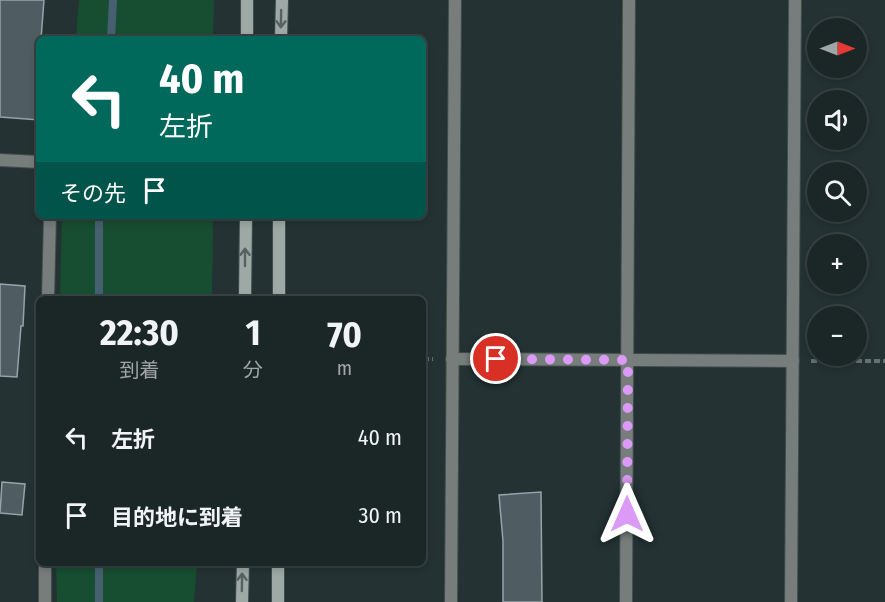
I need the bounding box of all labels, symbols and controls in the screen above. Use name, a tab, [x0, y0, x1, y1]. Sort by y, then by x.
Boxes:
one-way arrow	[276, 9, 287, 29]
north arrow	[807, 18, 867, 78]
map controls	[807, 18, 867, 366]
text: 40 m	[159, 54, 244, 104]
icon: left	[60, 60, 138, 138]
button: sound	[807, 90, 867, 150]
text: 左折	[159, 111, 213, 143]
button: search	[807, 162, 867, 222]
icon: arrive	[138, 174, 171, 207]
text: その先	[60, 180, 126, 207]
button: +	[807, 234, 867, 294]
one-way arrow	[239, 248, 251, 268]
button: −	[807, 306, 867, 366]
text: 22:30	[100, 311, 179, 355]
text: 1	[245, 311, 261, 355]
text: 70	[327, 313, 362, 357]
pin	[470, 333, 521, 384]
icon: arrive	[479, 342, 512, 375]
text: m	[337, 356, 352, 380]
text: 到着	[120, 358, 160, 382]
text: 分	[243, 358, 263, 382]
icon: left	[60, 421, 93, 454]
text: 40 m	[358, 424, 402, 451]
text: 左折	[111, 426, 155, 453]
position arrow	[595, 482, 659, 546]
icon: arrive	[60, 499, 93, 532]
text: 30 m	[359, 502, 402, 529]
text: 目的地に到着	[111, 504, 243, 531]
one-way arrow	[236, 573, 248, 593]

